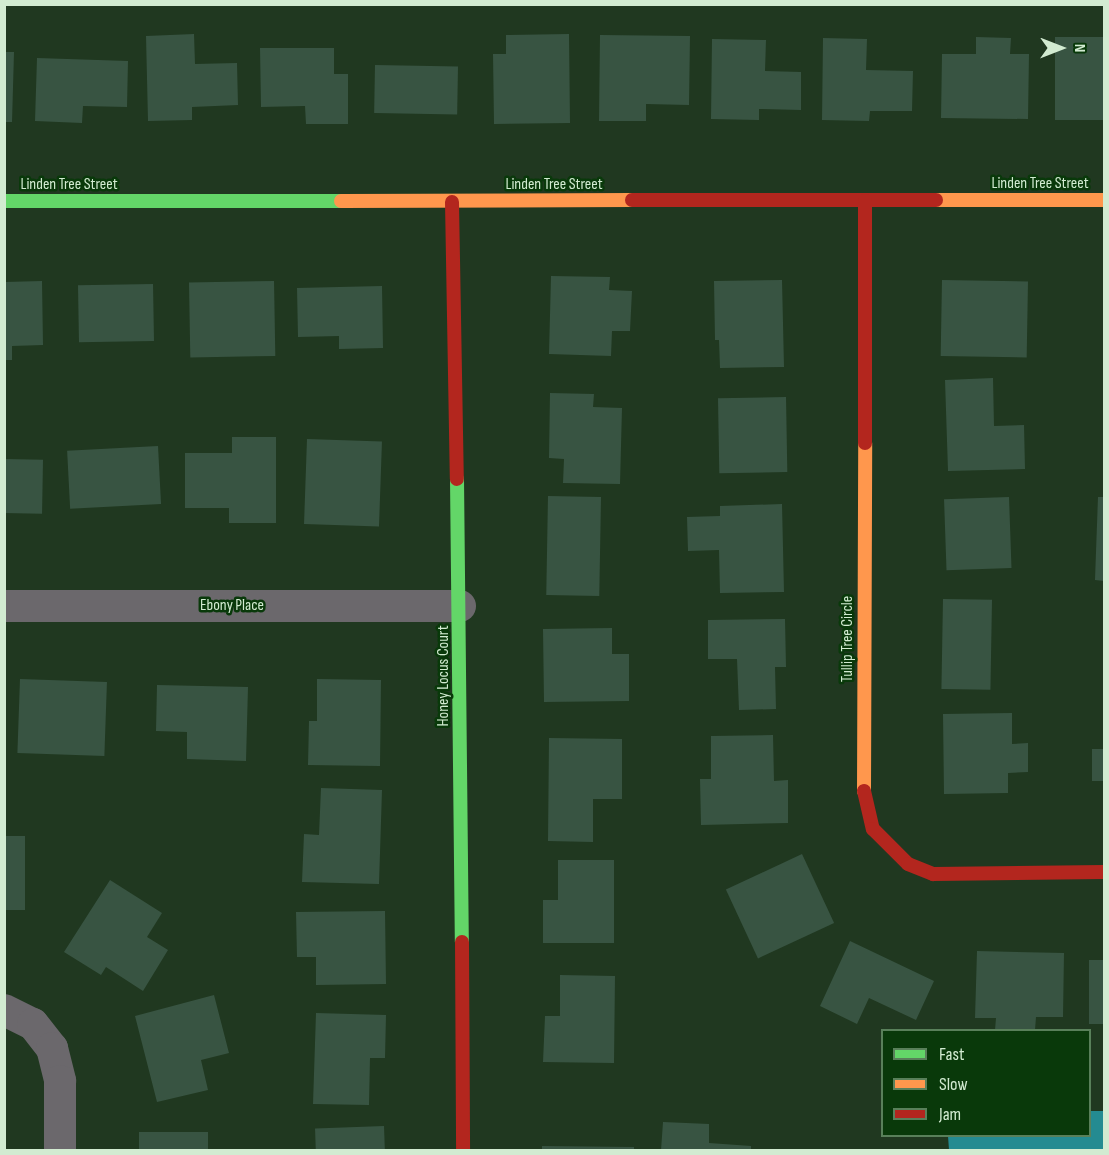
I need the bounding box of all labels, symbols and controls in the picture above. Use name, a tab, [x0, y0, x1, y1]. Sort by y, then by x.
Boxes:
north arrow	[1031, 18, 1091, 78]
text: N	[1070, 44, 1089, 52]
street label: Linden Tree Street	[991, 174, 1089, 194]
street label: Linden Tree Street	[20, 175, 118, 195]
street label: Linden Tree Street	[505, 175, 603, 195]
street label: Ebony Place	[200, 596, 264, 616]
street label: Tullip Tree Circle	[838, 596, 858, 682]
street label: Honey Locus Court	[434, 625, 454, 727]
legend	[881, 1029, 1091, 1137]
text: Fast	[939, 1044, 964, 1065]
text: Slow	[939, 1074, 968, 1095]
text: Jam	[939, 1104, 961, 1125]

